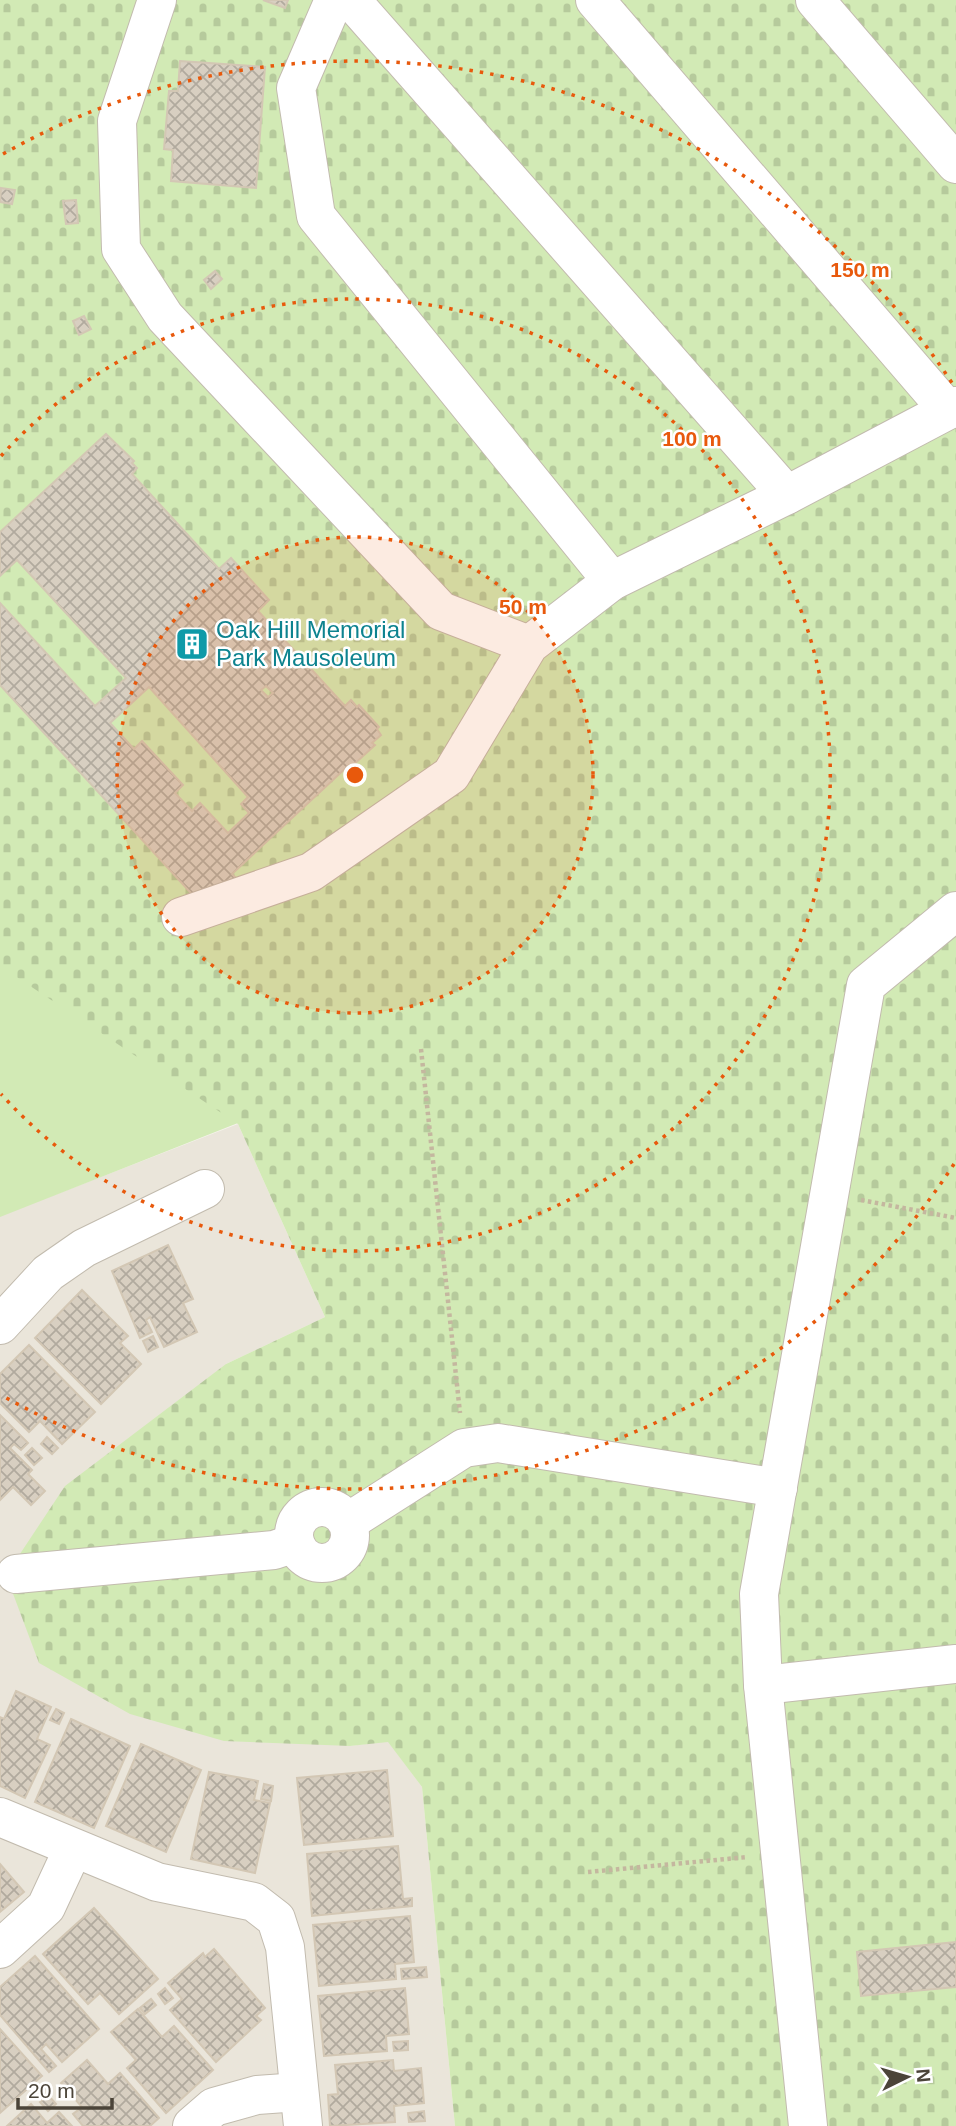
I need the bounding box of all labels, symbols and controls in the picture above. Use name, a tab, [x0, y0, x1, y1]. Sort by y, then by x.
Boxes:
text: 150 m	[830, 258, 890, 281]
text: 100 m	[662, 427, 722, 450]
text: 50 m	[499, 595, 547, 618]
place label: Oak Hill Memorial Park Mausoleum	[216, 616, 405, 671]
building icon: Oak Hill Memorial Park Mausoleum	[173, 625, 211, 663]
centre of rings	[343, 763, 367, 787]
north arrow	[872, 2042, 942, 2112]
scale bar	[18, 2066, 112, 2110]
text: N	[912, 2068, 934, 2083]
text: 20 m	[28, 2079, 75, 2102]

